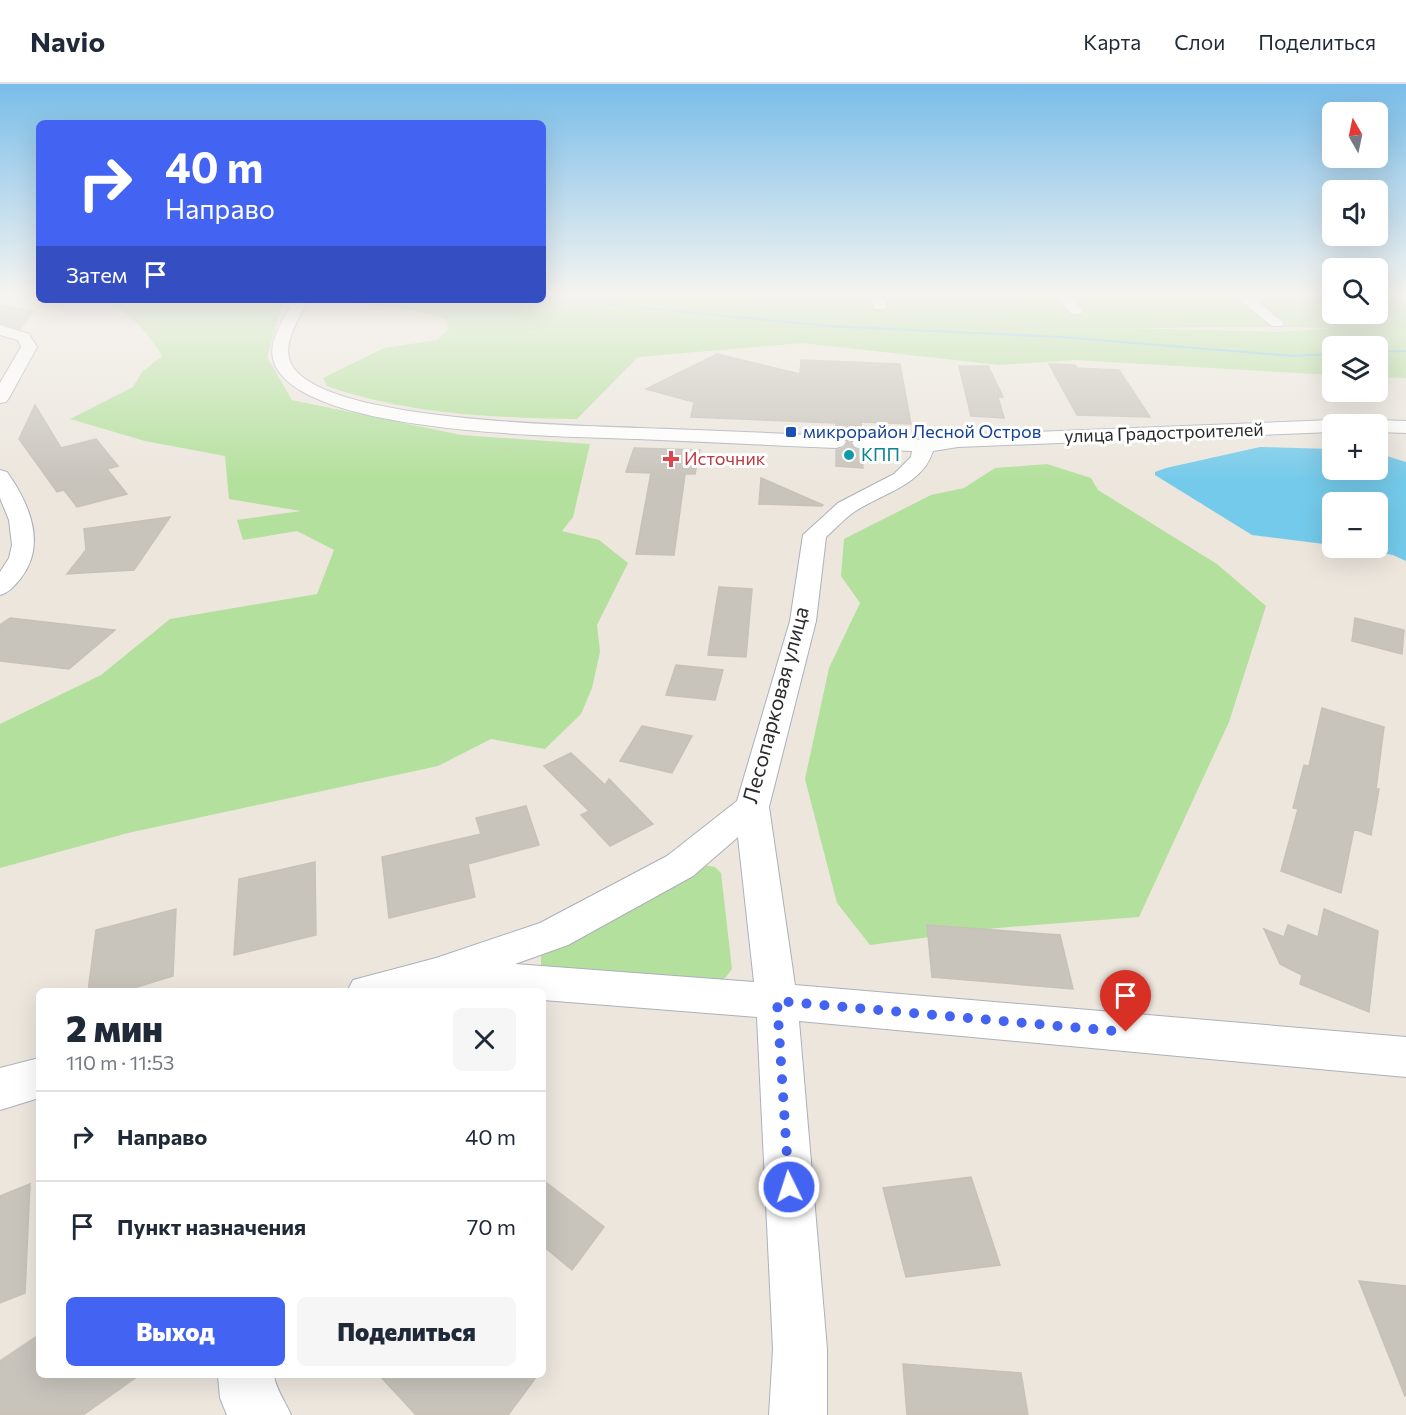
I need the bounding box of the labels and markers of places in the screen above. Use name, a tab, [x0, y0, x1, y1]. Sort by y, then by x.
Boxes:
place label: микрорайон Лесной Остров	[803, 420, 1041, 442]
marker: микрорайон Лесной Остров	[784, 425, 798, 439]
place label: КПП	[861, 443, 900, 465]
place label: Источник	[684, 447, 766, 469]
marker: КПП	[842, 448, 856, 462]
marker: Источник	[662, 450, 680, 468]
pin	[1100, 970, 1151, 1032]

